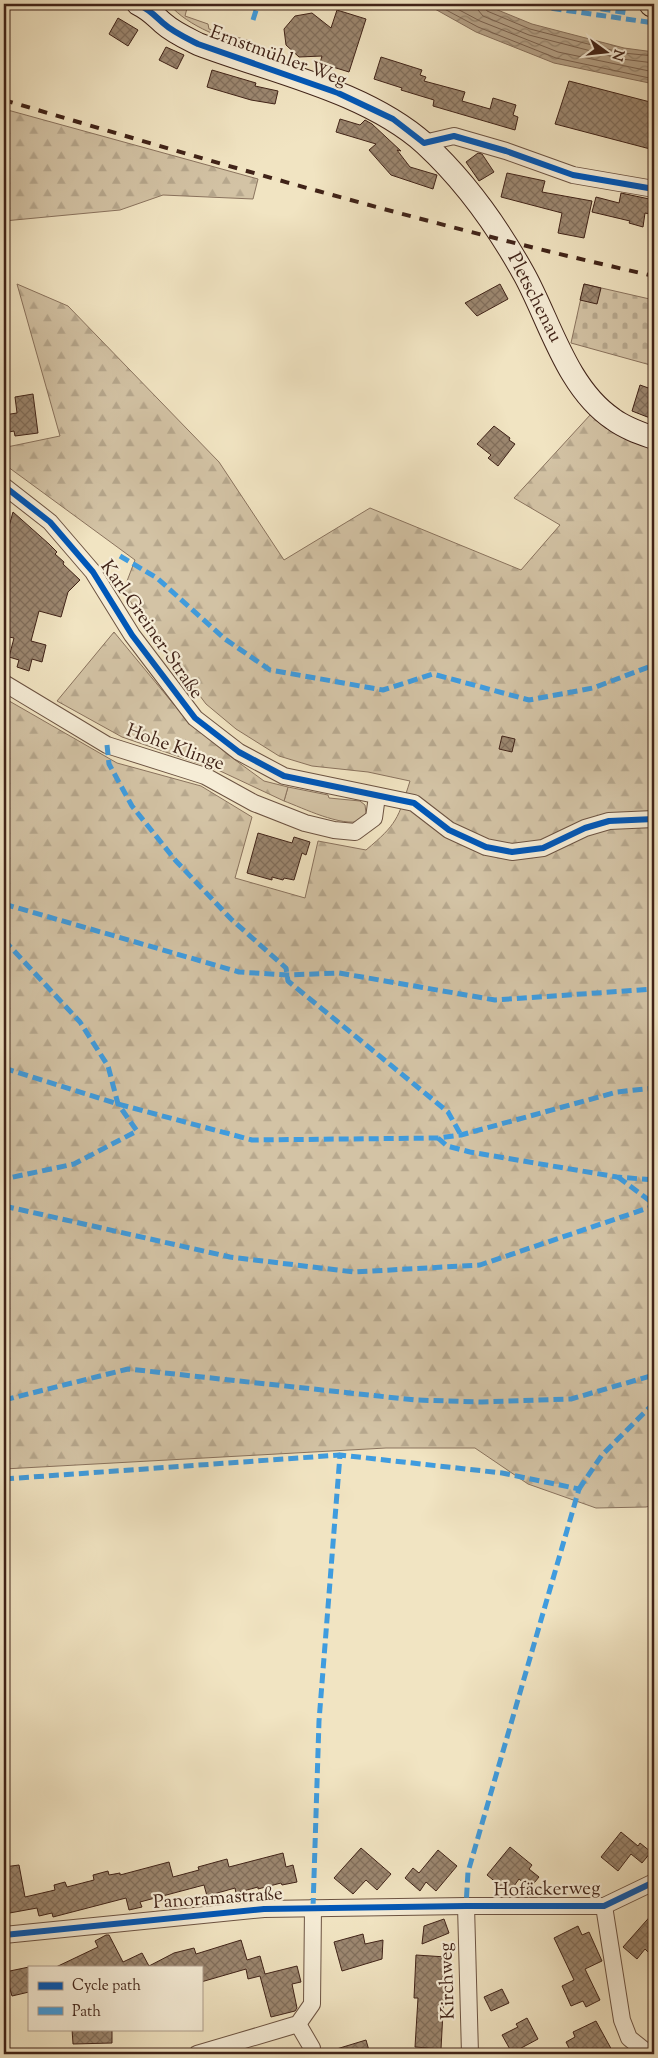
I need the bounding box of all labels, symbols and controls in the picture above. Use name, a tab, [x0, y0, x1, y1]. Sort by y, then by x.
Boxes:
street label: Ernstmühler Weg	[206, 20, 350, 94]
north arrow	[580, 28, 630, 78]
text: N	[606, 47, 628, 63]
street label: Pletschenau	[500, 248, 568, 348]
street label: Karl-Greiner-Straße	[93, 555, 209, 705]
street label: Hohe Klinge	[122, 718, 228, 778]
street label: Hofäckerweg	[493, 1876, 601, 1904]
street label: Panoramastraße	[152, 1881, 284, 1917]
street label: Kirchweg	[433, 1942, 463, 2020]
legend	[28, 1966, 202, 2030]
text: Cycle path	[72, 1976, 141, 1997]
text: Path	[72, 2002, 101, 2023]

